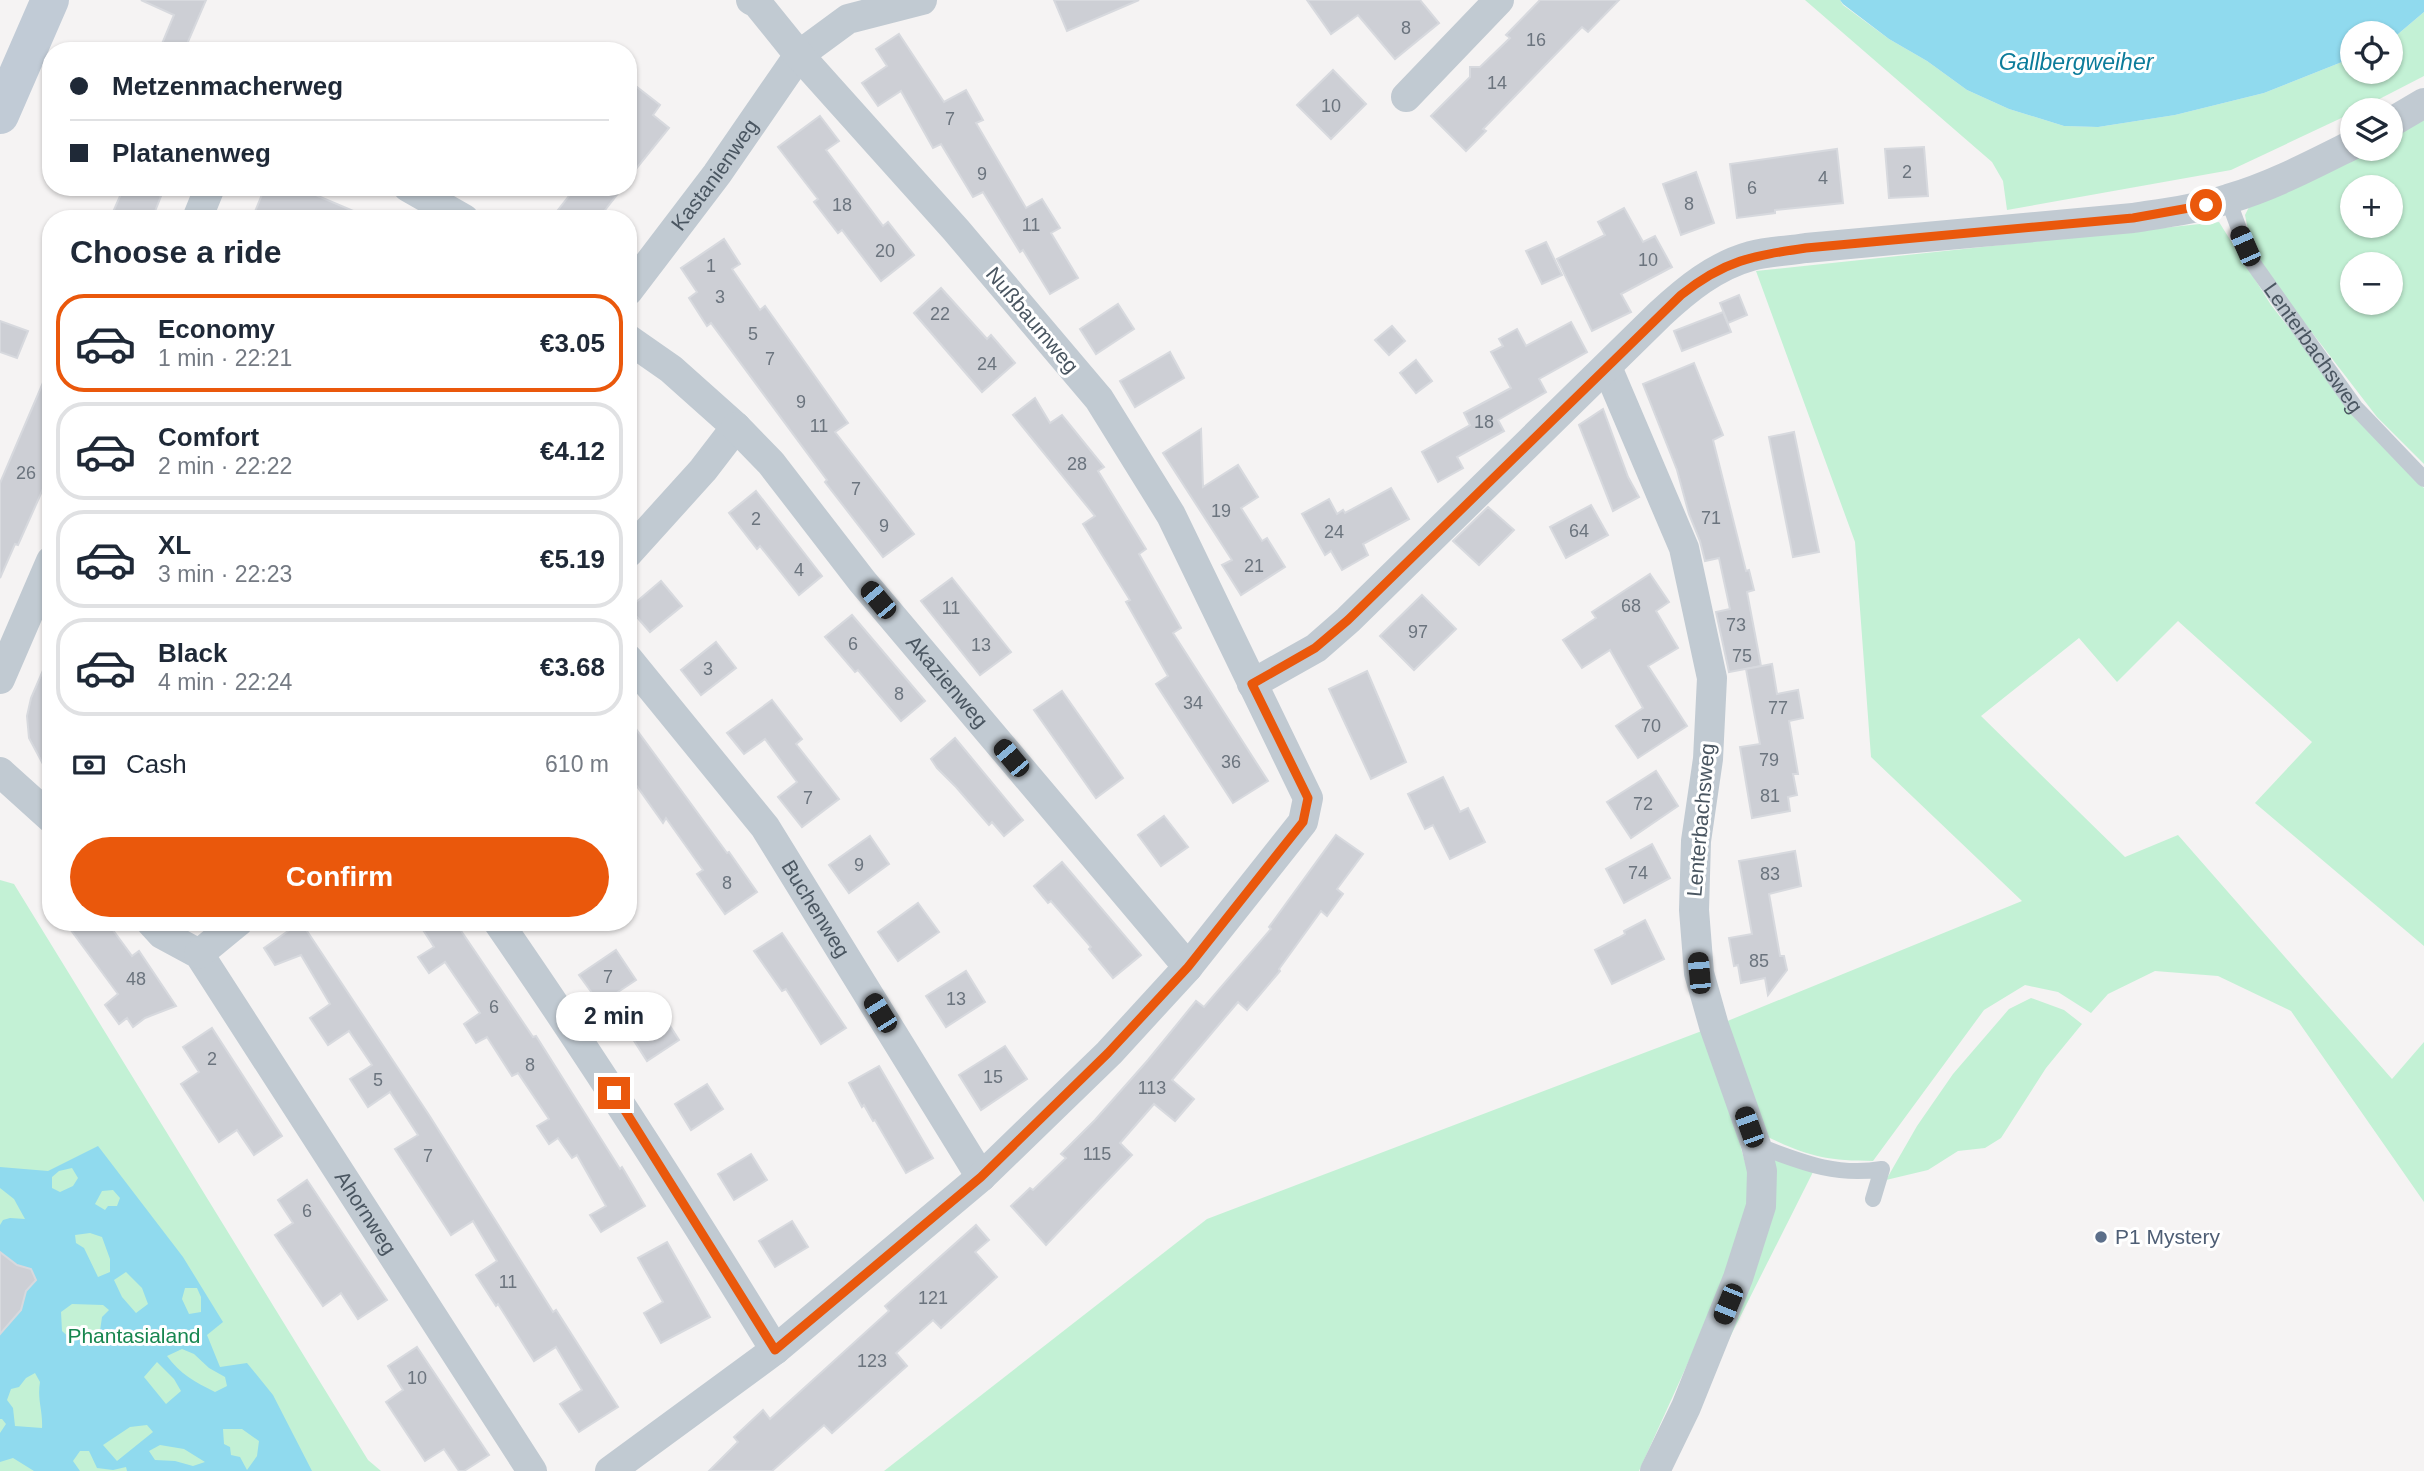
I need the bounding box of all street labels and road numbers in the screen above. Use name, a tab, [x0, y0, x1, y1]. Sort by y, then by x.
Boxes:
street label: Kastanienweg	[666, 114, 762, 235]
street label: Nußbaumweg	[982, 262, 1083, 377]
street label: Lenterbachsweg	[2260, 278, 2368, 417]
street label: Akazienweg	[902, 631, 993, 732]
street label: Lenterbachsweg	[1682, 742, 1719, 898]
street label: Buchenweg	[777, 856, 855, 961]
street label: Ahornweg	[331, 1166, 401, 1258]

